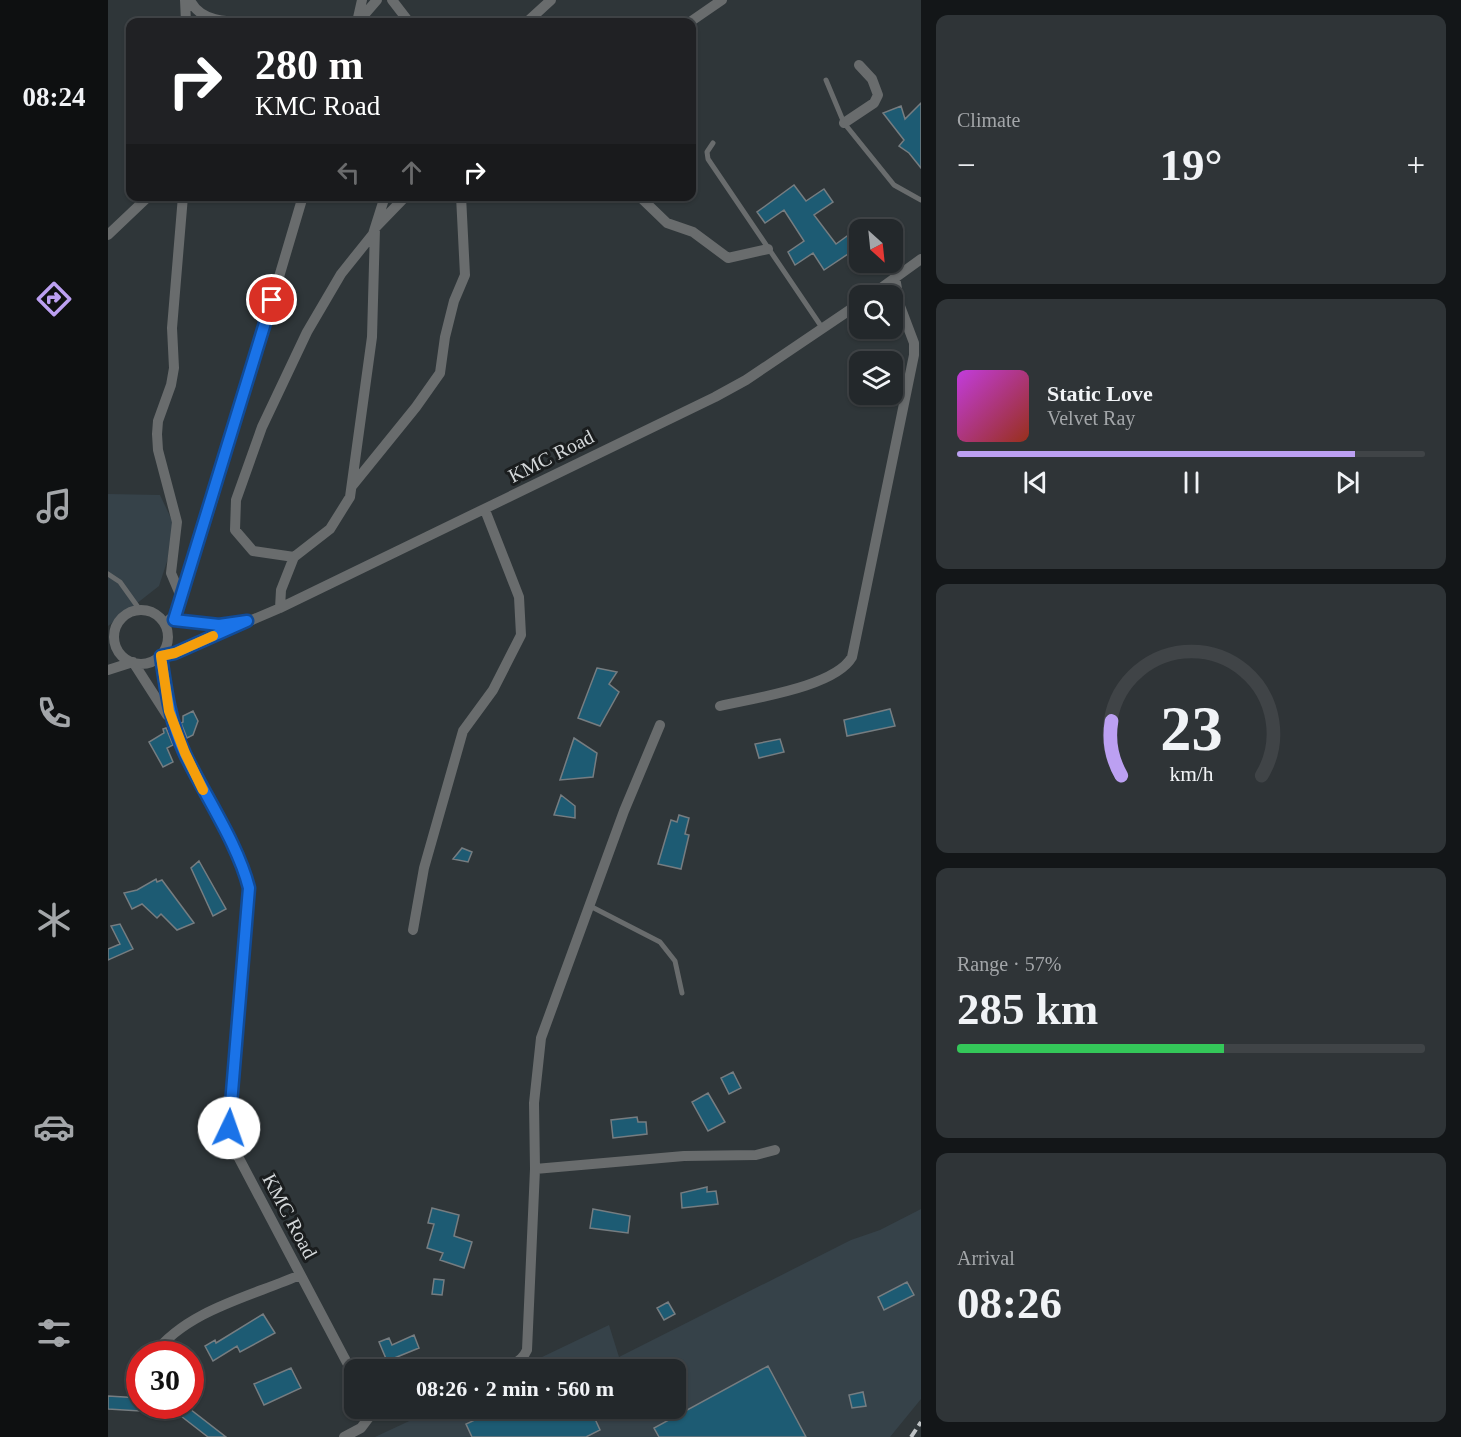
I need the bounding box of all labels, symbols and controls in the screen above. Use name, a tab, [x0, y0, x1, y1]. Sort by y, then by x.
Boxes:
icon: right	[156, 42, 234, 120]
text: 280 m	[255, 42, 364, 88]
text: 08:24	[23, 82, 86, 112]
text: KMC Road	[255, 91, 380, 121]
text: Climate	[957, 109, 1020, 131]
text: 19°	[1160, 140, 1223, 190]
text: −	[957, 147, 976, 183]
text: +	[1406, 147, 1425, 183]
icon: left	[332, 156, 365, 189]
icon: ahead	[395, 156, 428, 189]
icon: right	[458, 156, 491, 189]
north arrow	[849, 219, 903, 273]
map controls	[849, 219, 903, 405]
pin	[246, 274, 297, 325]
icon: directions	[33, 278, 75, 320]
icon: arrive	[255, 283, 288, 316]
button: search	[849, 285, 903, 339]
button: layers	[849, 351, 903, 405]
text: Static Love	[1047, 381, 1153, 406]
text: Velvet Ray	[1047, 407, 1135, 429]
street label: KMC Road	[505, 425, 597, 487]
icon: previous	[1019, 466, 1052, 499]
icon: pause	[1175, 466, 1208, 499]
icon: next	[1331, 466, 1364, 499]
icon: music	[33, 485, 75, 527]
icon: phone	[33, 692, 75, 734]
text: 23	[1160, 694, 1222, 763]
text: km/h	[1169, 762, 1213, 786]
icon: climate	[33, 899, 75, 941]
text: Range · 57%	[957, 953, 1061, 975]
text: 285 km	[957, 984, 1098, 1034]
position arrow	[197, 1096, 261, 1160]
icon: car	[33, 1106, 75, 1148]
street label: KMC Road	[259, 1170, 321, 1262]
text: Arrival	[957, 1247, 1015, 1269]
text: 08:26	[957, 1278, 1062, 1328]
icon: filters	[33, 1312, 75, 1354]
speed limit sign: 30	[126, 1341, 204, 1419]
text: 08:26 · 2 min · 560 m	[416, 1376, 614, 1401]

